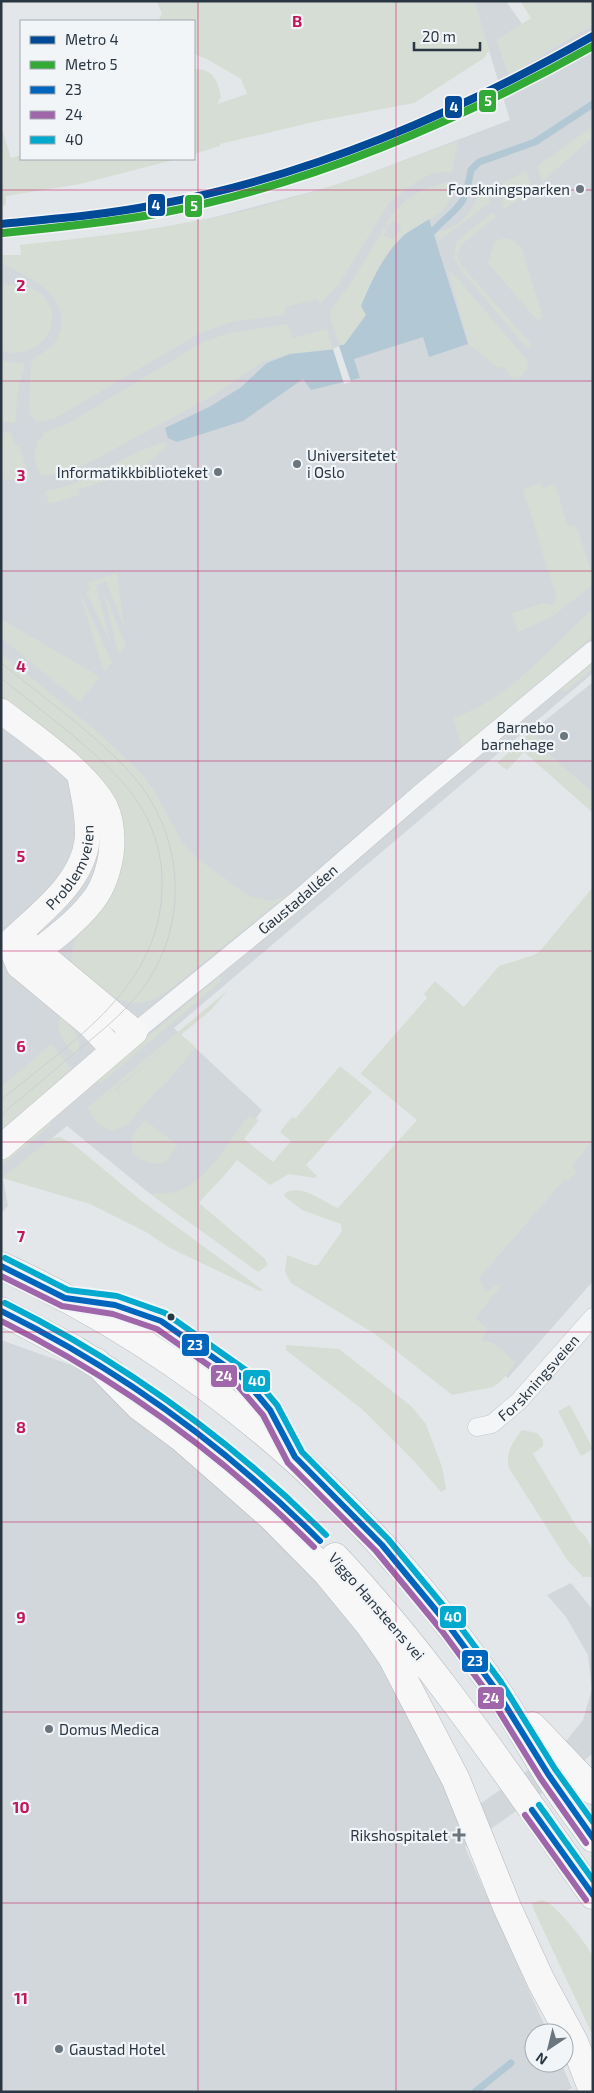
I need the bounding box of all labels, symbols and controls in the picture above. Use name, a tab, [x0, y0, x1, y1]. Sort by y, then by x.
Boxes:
text: B	[292, 11, 302, 30]
legend	[20, 20, 195, 160]
scale bar	[414, 20, 480, 52]
text: 20 m	[422, 27, 456, 45]
text: Metro 4	[65, 30, 119, 48]
text: Metro 5	[65, 55, 118, 73]
text: 23	[65, 80, 82, 98]
line badge: 5	[478, 89, 497, 113]
text: 5	[484, 92, 492, 109]
line badge: 4	[444, 95, 463, 119]
text: 4	[450, 98, 459, 115]
text: 24	[65, 105, 83, 123]
text: 40	[65, 130, 83, 148]
place label: Forskningsparken	[448, 180, 570, 198]
marker: Forskningsparken	[574, 183, 586, 195]
line badge: 4	[147, 193, 166, 217]
line badge: 5	[184, 194, 203, 218]
text: 4	[152, 196, 161, 213]
text: 5	[190, 197, 198, 214]
text: 2	[16, 275, 26, 294]
place label: Universitetet i Oslo	[307, 446, 396, 481]
marker: Universitetet i Oslo	[291, 458, 303, 470]
place label: Informatikkbiblioteket	[57, 463, 208, 481]
text: 3	[16, 465, 26, 484]
marker: Informatikkbiblioteket	[212, 466, 224, 478]
text: 4	[16, 656, 26, 675]
place label: Barnebo barnehage	[481, 718, 554, 753]
marker: Barnebo barnehage	[558, 730, 570, 742]
street label: Problemveien	[42, 825, 97, 913]
text: 5	[17, 846, 26, 865]
street label: Gaustadalléen	[254, 860, 341, 938]
text: 6	[16, 1036, 26, 1055]
text: 7	[17, 1226, 26, 1245]
unlabelled marker	[166, 1312, 176, 1322]
street label: Forskningsveien	[494, 1331, 583, 1424]
line badge: 23	[181, 1333, 210, 1357]
text: 23	[187, 1336, 203, 1353]
line badge: 24	[210, 1364, 238, 1388]
text: 24	[215, 1367, 233, 1384]
line badge: 40	[242, 1369, 271, 1393]
text: 40	[248, 1372, 266, 1389]
text: 8	[16, 1417, 26, 1436]
street label: Viggo Hansteens vei	[325, 1548, 429, 1664]
line badge: 40	[439, 1605, 467, 1629]
text: 9	[16, 1607, 26, 1626]
text: 40	[444, 1608, 462, 1625]
line badge: 23	[461, 1649, 489, 1673]
text: 23	[467, 1652, 483, 1669]
line badge: 24	[477, 1686, 505, 1710]
text: 24	[482, 1689, 500, 1706]
place label: Domus Medica	[59, 1720, 159, 1738]
marker: Domus Medica	[43, 1723, 55, 1735]
text: 10	[12, 1797, 30, 1816]
place label: Rikshospitalet	[350, 1826, 448, 1844]
marker: Rikshospitalet	[452, 1828, 466, 1842]
text: 11	[14, 1988, 28, 2007]
north arrow	[524, 2023, 574, 2073]
place label: Gaustad Hotel	[69, 2040, 166, 2058]
marker: Gaustad Hotel	[53, 2043, 65, 2055]
text: N	[532, 2049, 550, 2069]

